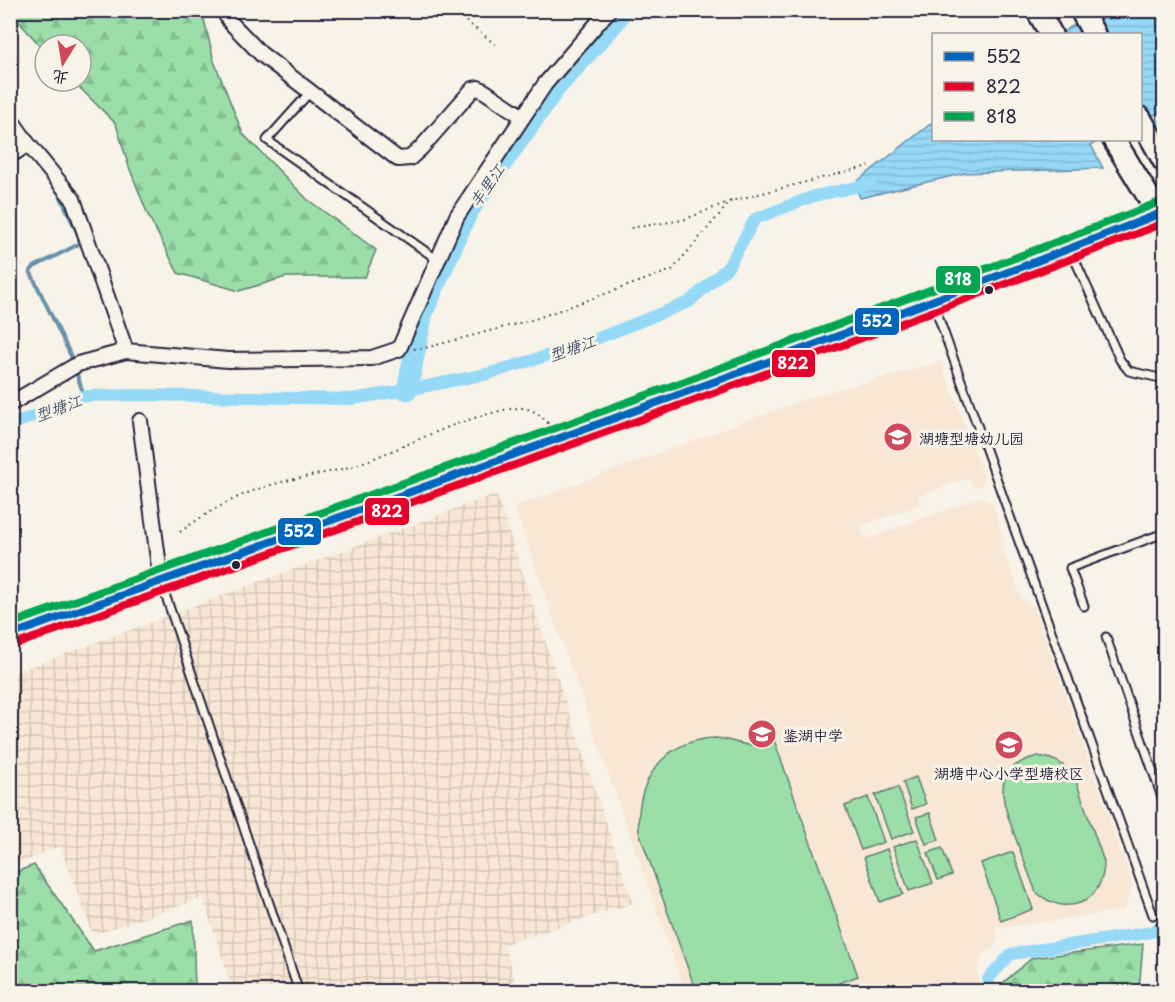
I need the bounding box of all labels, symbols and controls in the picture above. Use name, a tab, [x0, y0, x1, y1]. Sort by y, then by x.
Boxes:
north arrow	[33, 33, 93, 93]
legend	[932, 33, 1142, 141]
text: 552	[986, 42, 1021, 69]
text: 北	[50, 65, 70, 92]
text: 822	[986, 72, 1021, 99]
text: 818	[986, 102, 1017, 129]
water label: 丰里江	[462, 158, 510, 212]
line badge: 818	[935, 265, 981, 294]
text: 818	[944, 266, 972, 290]
unlabelled marker	[983, 284, 995, 296]
line badge: 552	[854, 307, 900, 336]
text: 552	[862, 308, 893, 332]
water label: 型塘江	[545, 328, 600, 366]
line badge: 822	[771, 349, 816, 378]
text: 822	[777, 350, 809, 374]
water label: 型塘江	[31, 387, 86, 426]
school or university icon: 湖塘型塘幼儿园	[882, 421, 914, 453]
place label: 湖塘型塘幼儿园	[919, 426, 1024, 449]
line badge: 822	[364, 497, 410, 526]
text: 822	[371, 498, 403, 522]
line badge: 552	[277, 517, 322, 546]
text: 552	[284, 518, 315, 542]
unlabelled marker	[230, 559, 242, 571]
school or university icon: 鉴湖中学	[746, 718, 778, 750]
place label: 鉴湖中学	[783, 723, 843, 746]
school or university icon: 湖塘中心小学型塘校区	[993, 729, 1025, 761]
place label: 湖塘中心小学型塘校区	[934, 761, 1084, 784]

